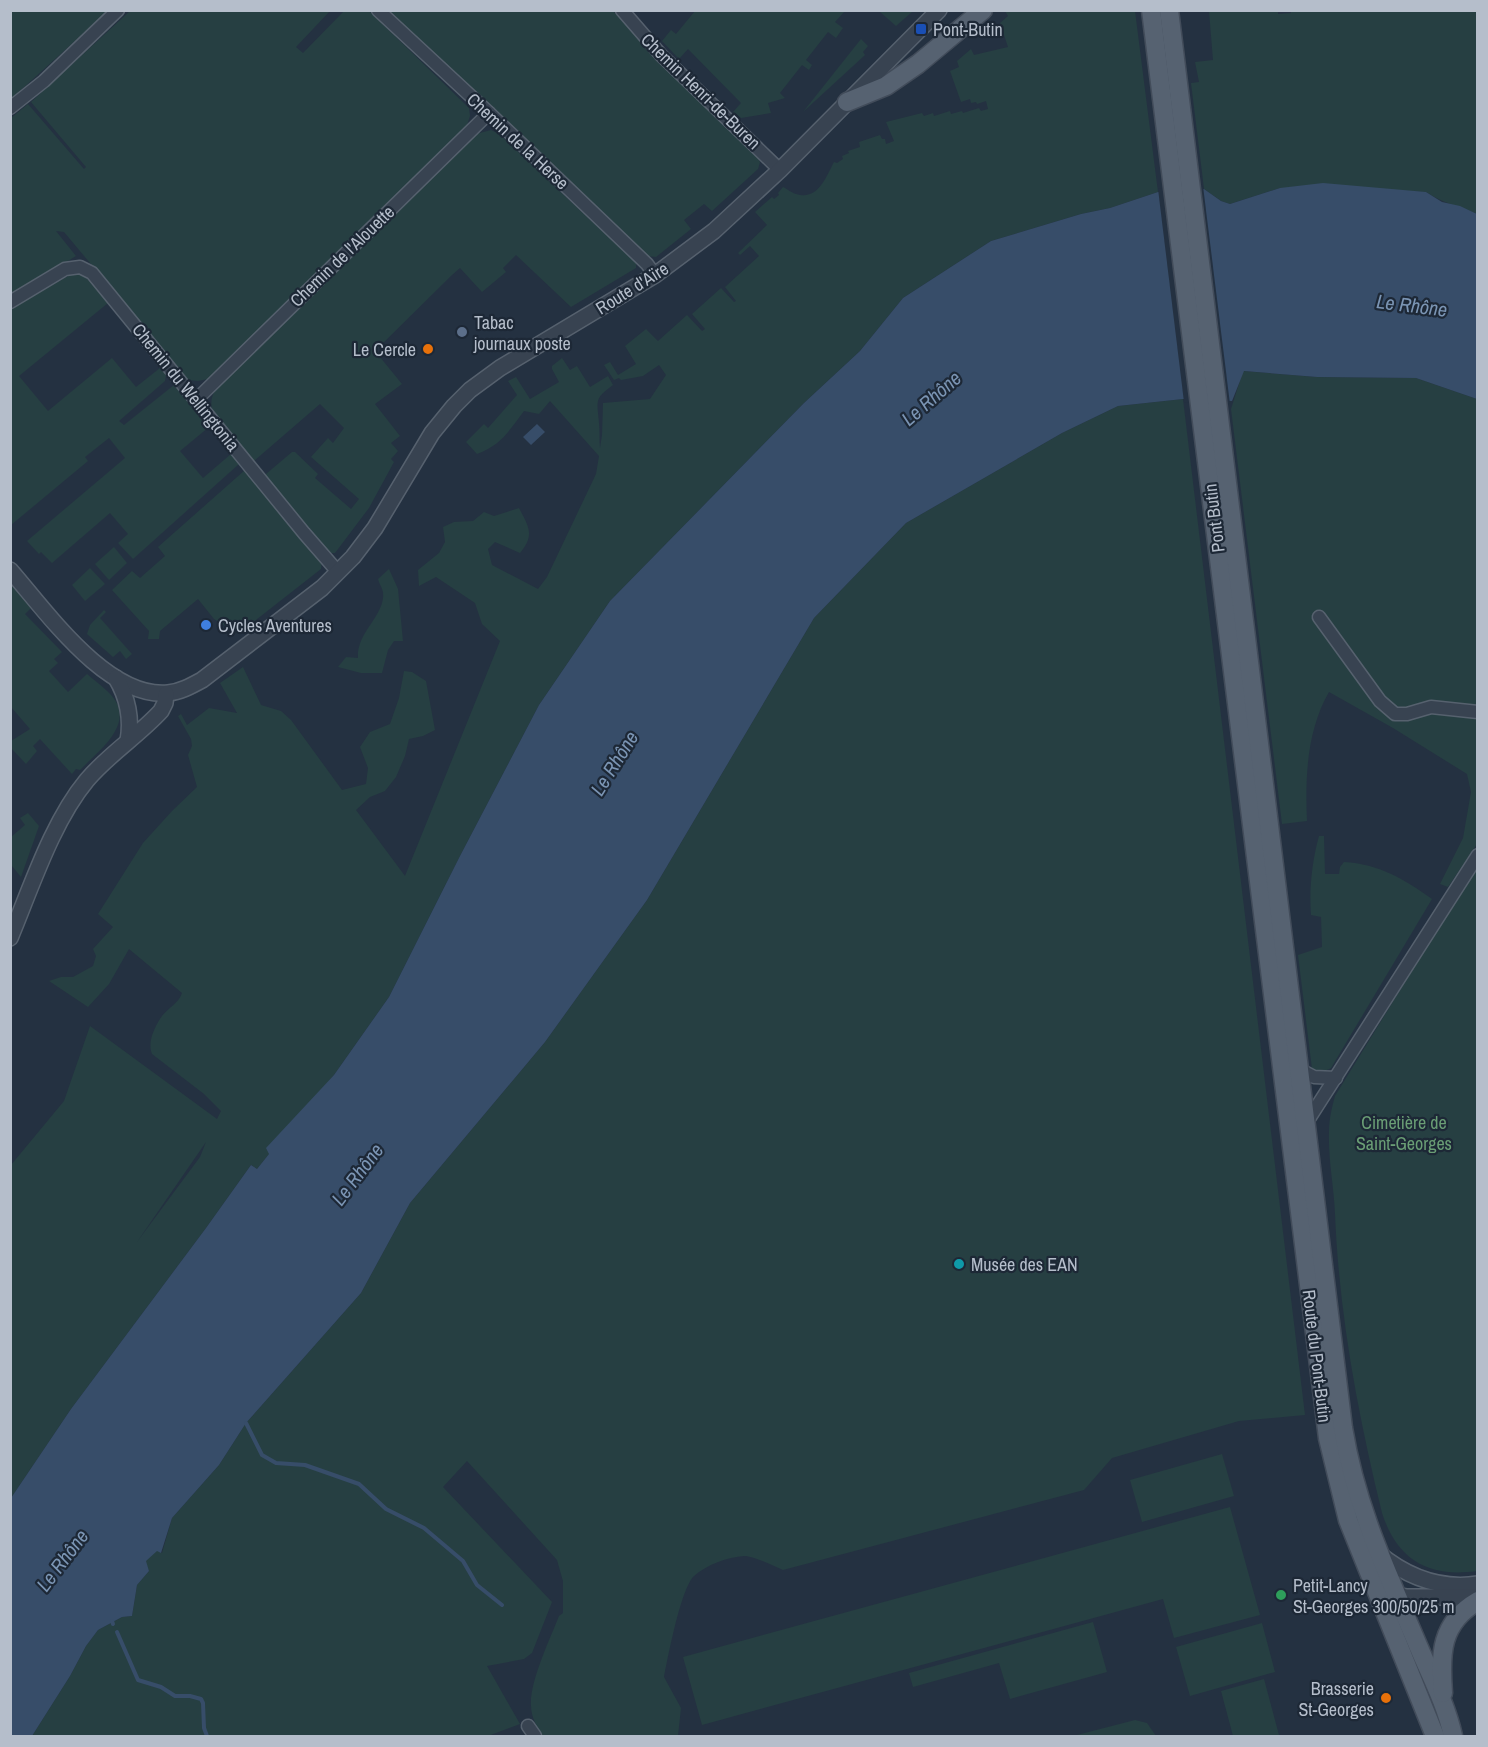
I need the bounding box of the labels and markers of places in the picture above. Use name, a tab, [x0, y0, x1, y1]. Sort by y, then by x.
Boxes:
place label: Pont-Butin	[933, 17, 1003, 42]
marker: Pont-Butin	[914, 22, 928, 36]
place label: Tabac journaux poste	[473, 310, 571, 356]
marker: Tabac journaux poste	[455, 325, 469, 339]
place label: Le Cercle	[353, 337, 416, 362]
marker: Le Cercle	[421, 342, 435, 356]
place label: Cycles Aventures	[218, 613, 332, 638]
marker: Cycles Aventures	[199, 618, 213, 632]
place label: Musée des EAN	[971, 1252, 1078, 1277]
marker: Musée des EAN	[952, 1257, 966, 1271]
place label: Petit-Lancy St-Georges 300/50/25 m	[1293, 1573, 1455, 1619]
marker: Petit-Lancy St-Georges 300/50/25 m	[1274, 1588, 1288, 1602]
place label: Brasserie St-Georges	[1299, 1676, 1374, 1722]
marker: Brasserie St-Georges	[1379, 1691, 1393, 1705]

